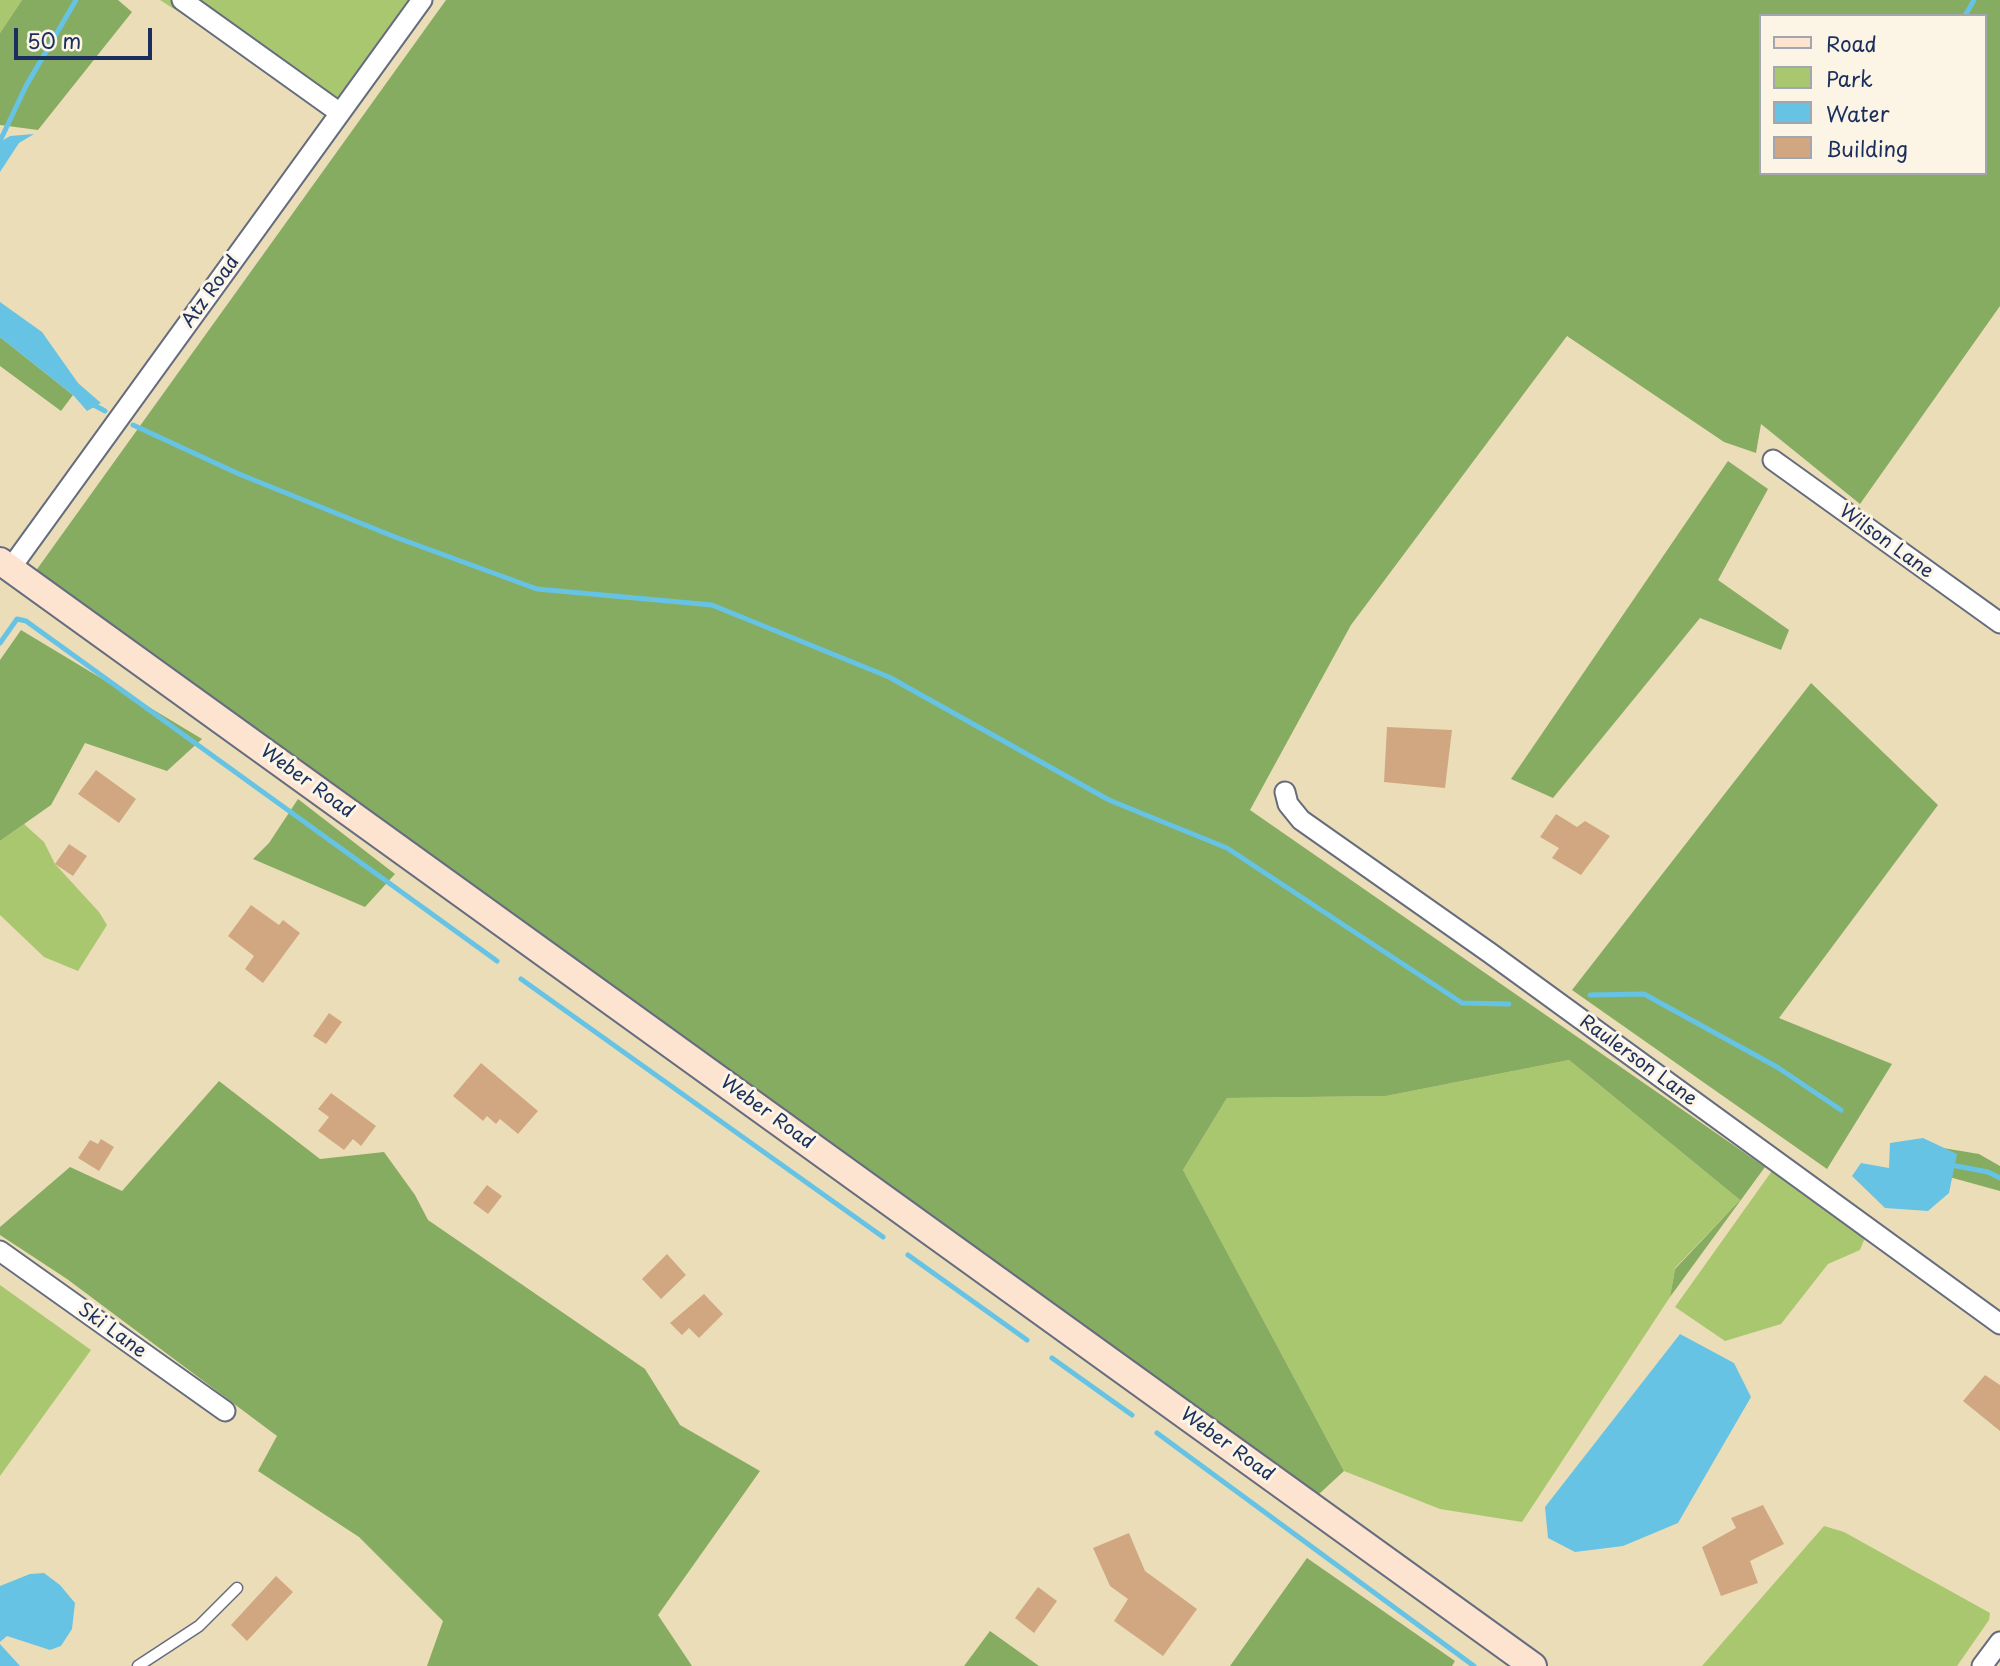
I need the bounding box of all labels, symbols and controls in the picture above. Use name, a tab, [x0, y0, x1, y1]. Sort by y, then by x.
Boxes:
scale bar	[18, 14, 156, 58]
legend	[1758, 14, 1986, 175]
text: 50 m	[27, 24, 81, 56]
text: Road	[1826, 27, 1877, 59]
text: Park	[1826, 62, 1873, 94]
text: Water	[1826, 97, 1889, 129]
text: Building	[1826, 132, 1908, 164]
street label: Atz Road	[177, 252, 245, 332]
street label: Wilson Lane	[1834, 500, 1938, 584]
street label: Weber Road	[256, 740, 358, 824]
street label: Raulerson Lane	[1575, 1011, 1701, 1111]
street label: Weber Road	[716, 1071, 818, 1155]
street label: Ski Lane	[73, 1299, 151, 1363]
street label: Weber Road	[1176, 1403, 1278, 1487]

